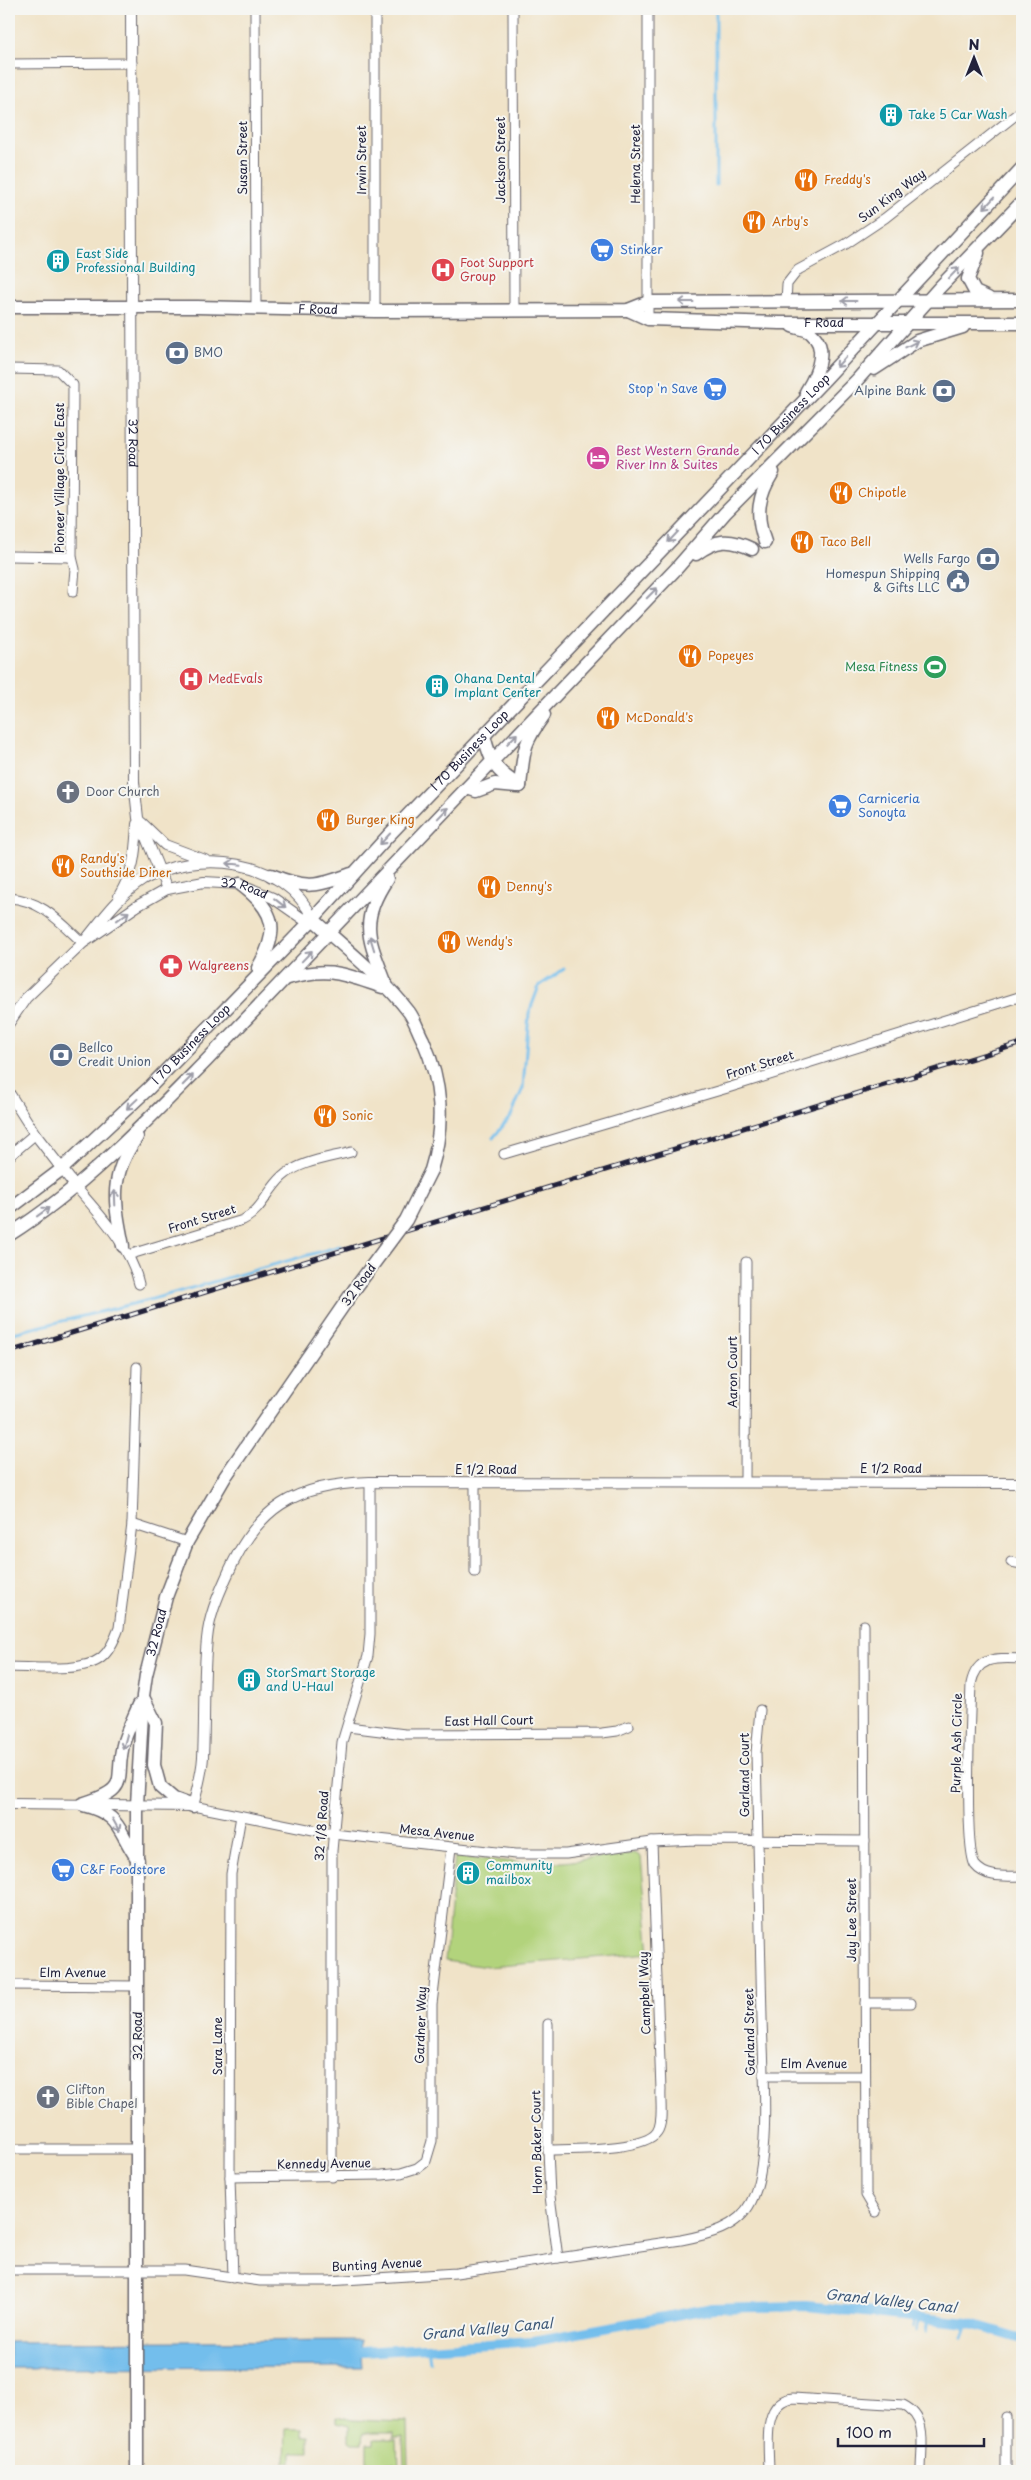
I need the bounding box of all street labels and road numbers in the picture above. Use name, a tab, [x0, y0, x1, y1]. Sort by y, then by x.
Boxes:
street label: Jackson Street	[491, 117, 509, 203]
street label: Susan Street	[233, 120, 251, 195]
street label: Helena Street	[626, 124, 644, 204]
street label: Irwin Street	[352, 125, 370, 195]
street label: Sun King Way	[854, 164, 929, 226]
street label: F Road	[298, 299, 338, 318]
street label: F Road	[804, 313, 844, 331]
street label: I 70 Business Loop	[747, 369, 834, 458]
street label: Pioneer Village Circle East	[50, 402, 68, 553]
street label: 32 Road	[125, 418, 143, 468]
street label: I 70 Business Loop	[426, 705, 512, 794]
street label: 32 Road	[220, 873, 271, 903]
street label: I 70 Business Loop	[147, 999, 234, 1088]
street label: Front Street	[724, 1045, 796, 1083]
street label: Front Street	[166, 1199, 238, 1237]
street label: 32 Road	[336, 1259, 380, 1310]
street label: Aaron Court	[723, 1336, 741, 1408]
street label: E 1/2 Road	[860, 1459, 922, 1477]
street label: E 1/2 Road	[455, 1460, 517, 1478]
street label: 32 Road	[141, 1606, 171, 1659]
street label: Purple Ash Circle	[946, 1692, 966, 1793]
street label: East Hall Court	[444, 1710, 534, 1730]
street label: Garland Court	[735, 1733, 753, 1817]
street label: 32 1/8 Road	[310, 1790, 332, 1862]
street label: Mesa Avenue	[399, 1819, 476, 1845]
street label: Jay Lee Street	[842, 1878, 860, 1962]
street label: Campbell Way	[634, 1951, 654, 2035]
street label: Elm Avenue	[40, 1963, 107, 1981]
street label: Gardner Way	[410, 1986, 430, 2064]
street label: Garland Street	[739, 1988, 759, 2076]
street label: 32 Road	[128, 2011, 146, 2061]
street label: Sara Lane	[208, 2016, 226, 2075]
street label: Elm Avenue	[781, 2054, 848, 2072]
street label: Horn Baker Court	[526, 2090, 546, 2194]
street label: Kennedy Avenue	[277, 2153, 372, 2173]
street label: Bunting Avenue	[331, 2253, 423, 2275]

